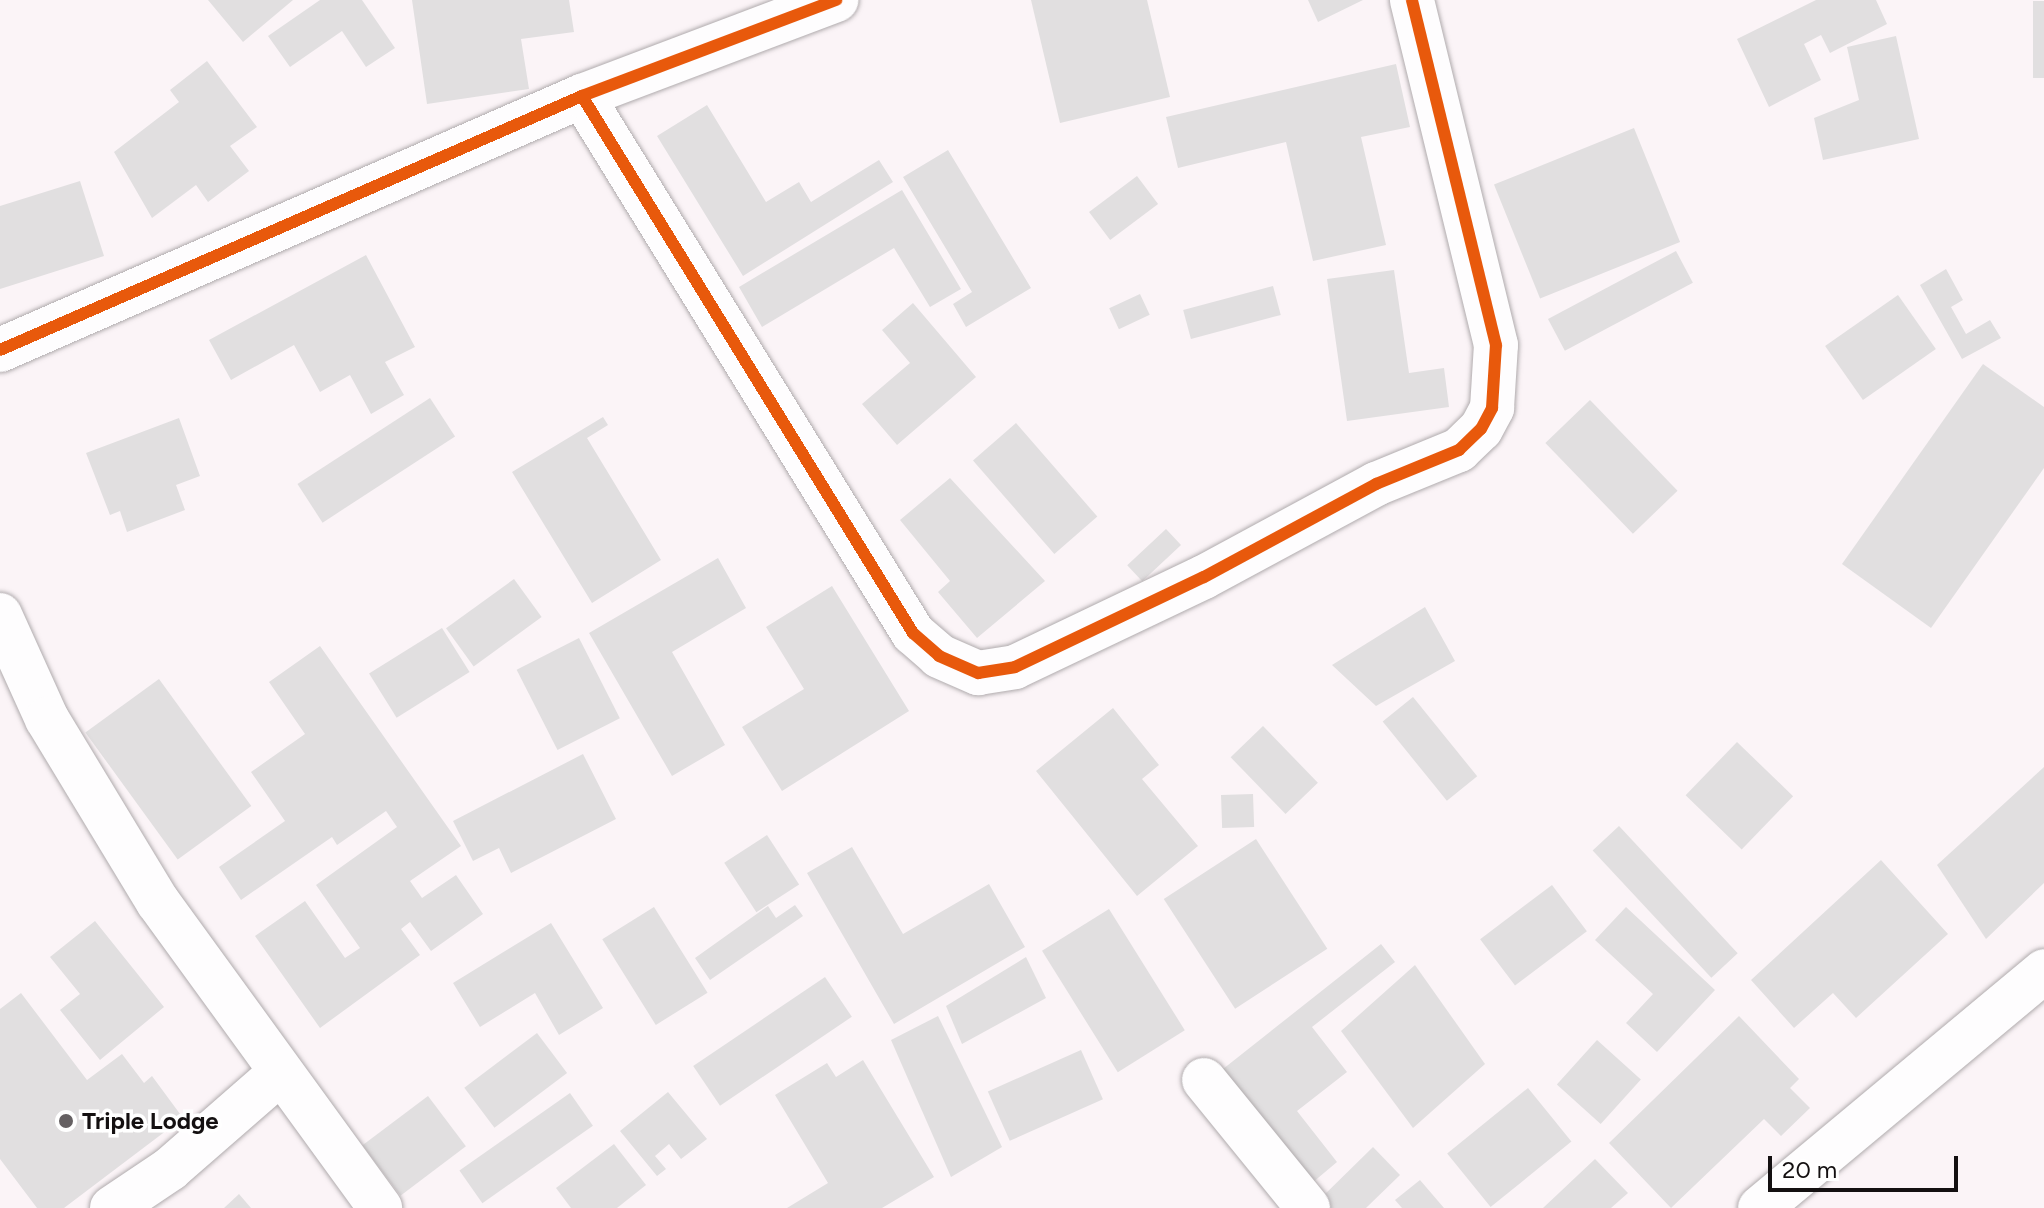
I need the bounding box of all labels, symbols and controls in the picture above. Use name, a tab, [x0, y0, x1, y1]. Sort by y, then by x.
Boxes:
place label: Triple Lodge	[82, 1107, 219, 1135]
marker: Triple Lodge	[57, 1112, 75, 1130]
scale bar	[1772, 1140, 1962, 1190]
text: 20 m	[1782, 1155, 1837, 1184]

